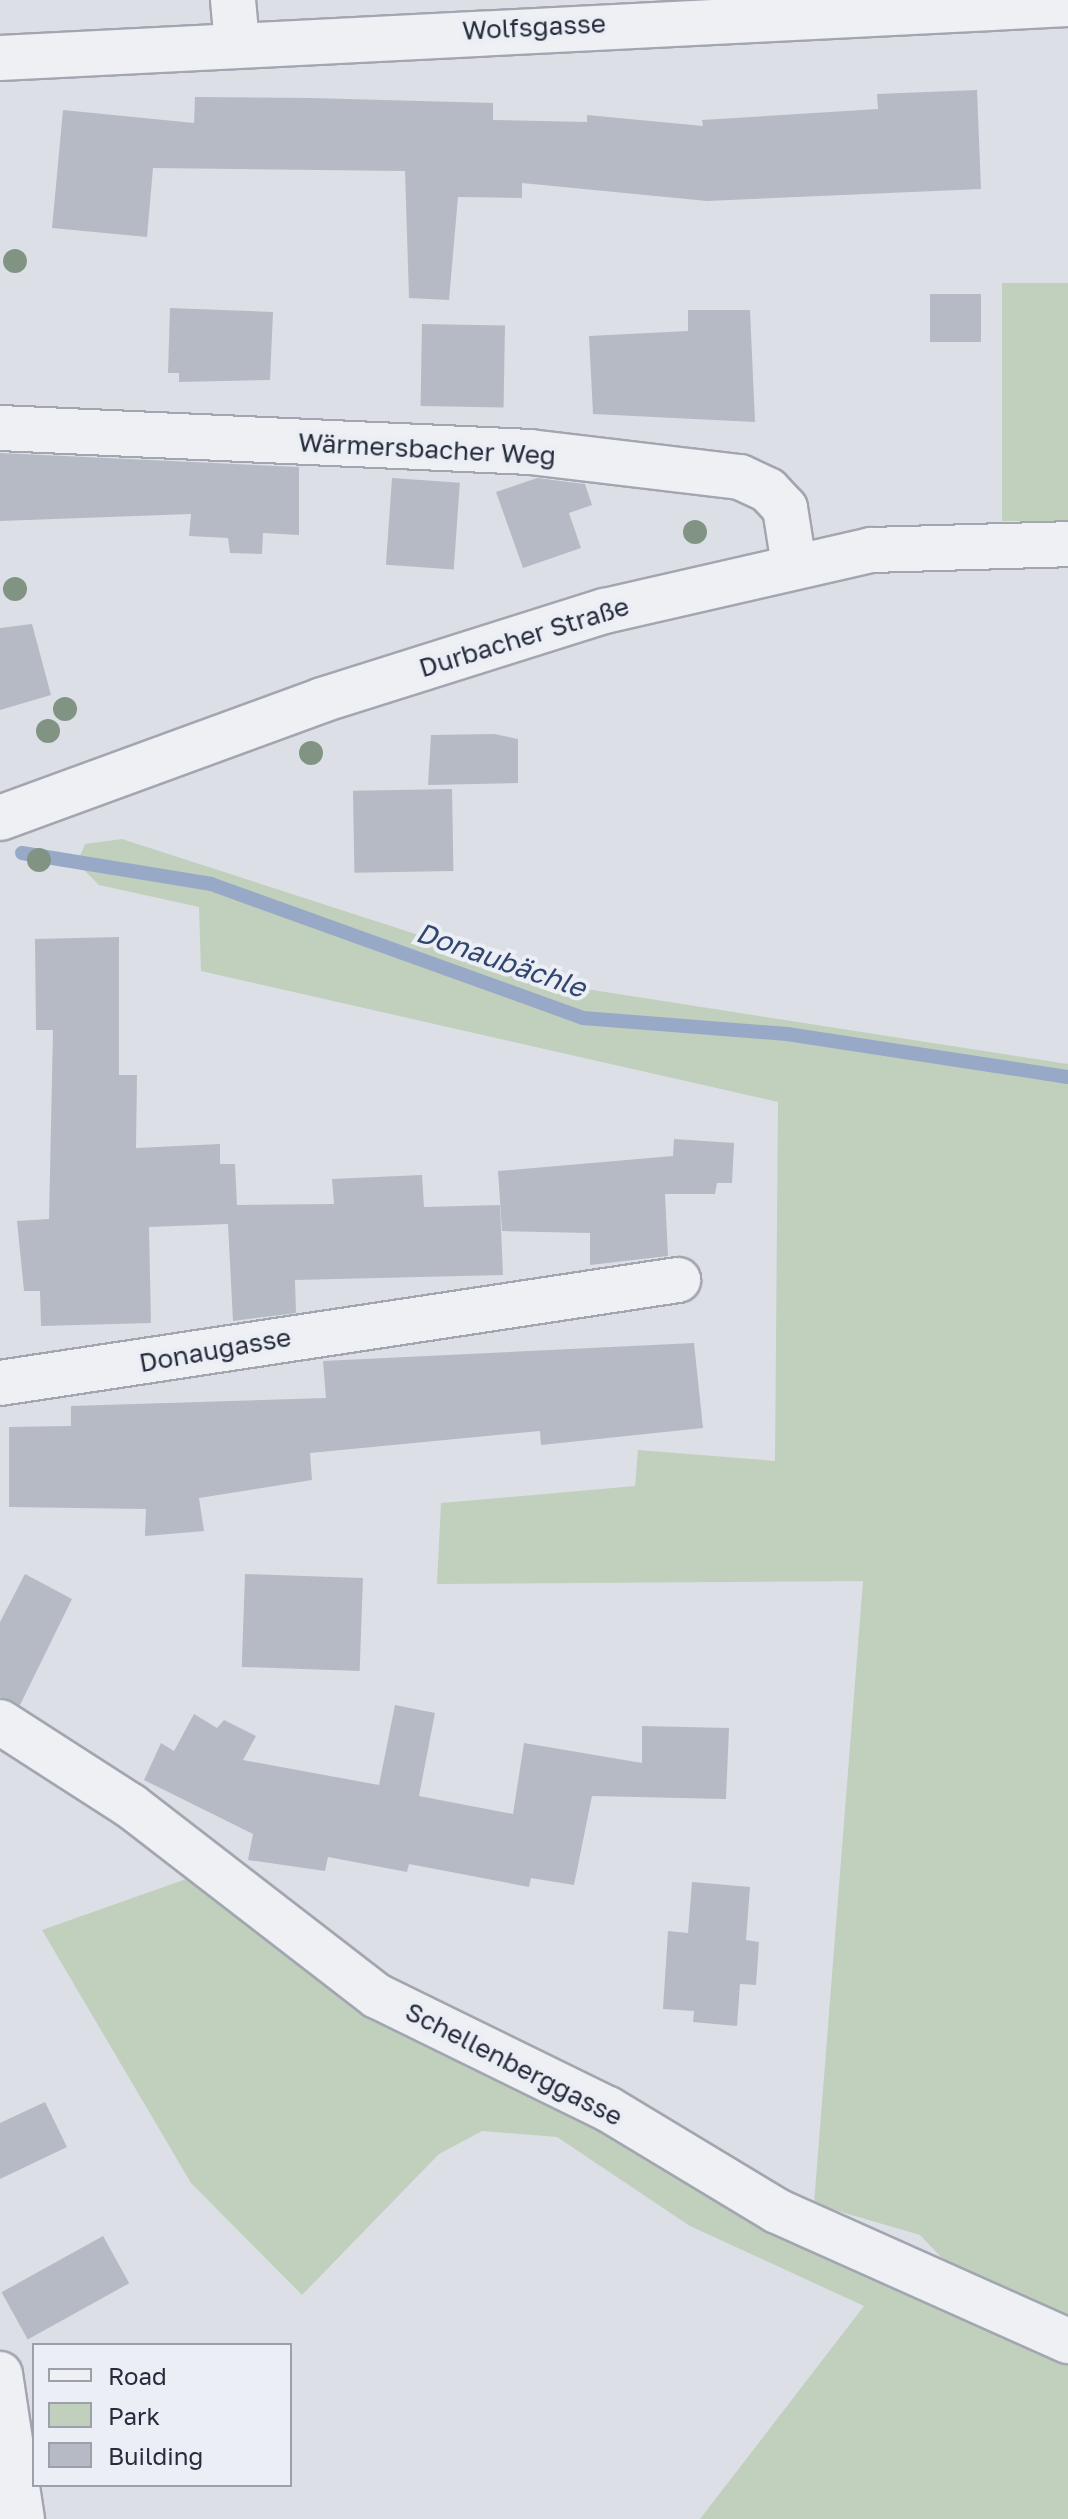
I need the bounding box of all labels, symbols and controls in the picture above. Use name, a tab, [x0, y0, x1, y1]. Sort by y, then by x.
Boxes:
street label: Wolfsgasse	[461, 8, 607, 46]
street label: Wärmersbacher Weg	[297, 427, 557, 471]
street label: Durbacher Straße	[415, 590, 633, 684]
water label: Donaubächle	[412, 915, 590, 1005]
street label: Donaugasse	[137, 1321, 293, 1379]
street label: Schellenberggasse	[400, 1996, 628, 2132]
legend	[32, 2343, 292, 2487]
text: Road	[108, 2361, 167, 2390]
text: Park	[108, 2401, 160, 2430]
text: Building	[108, 2441, 203, 2470]

